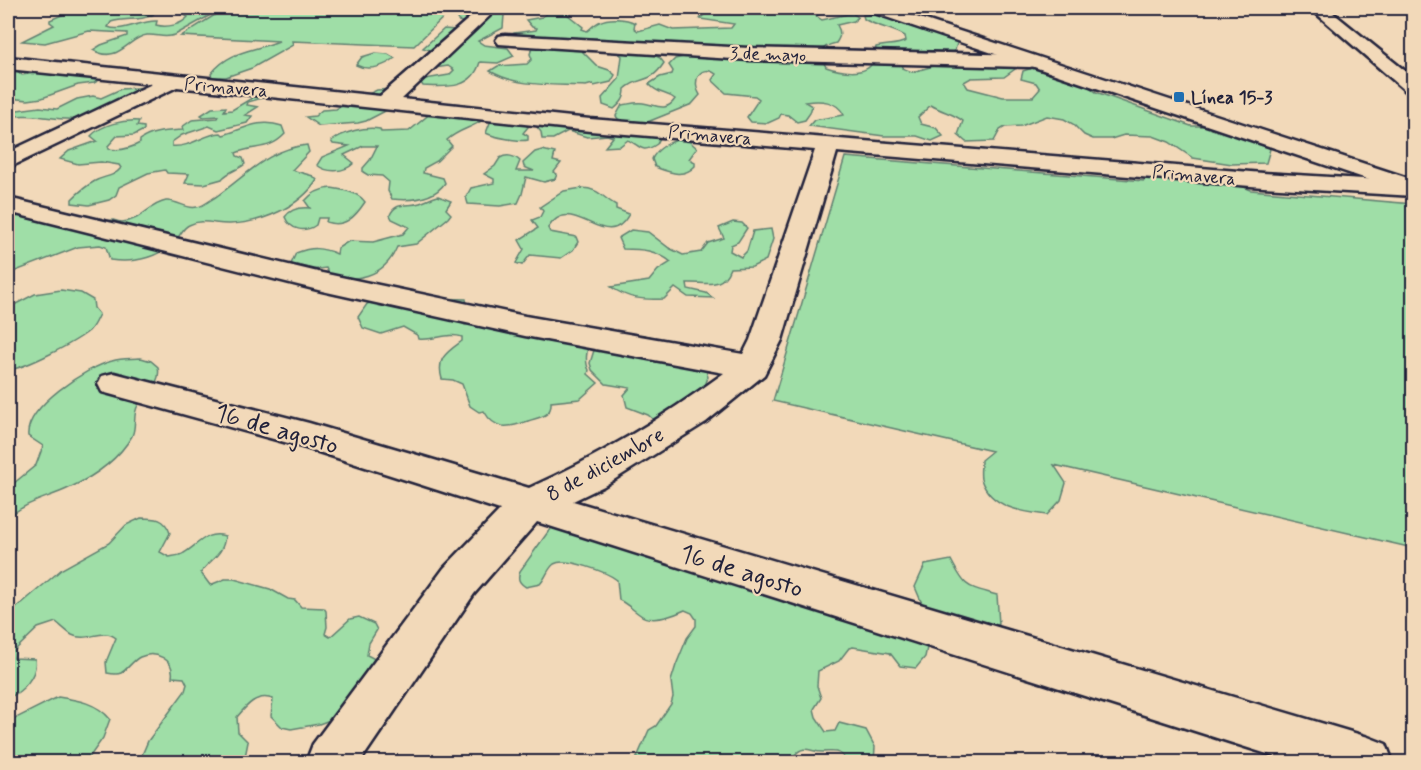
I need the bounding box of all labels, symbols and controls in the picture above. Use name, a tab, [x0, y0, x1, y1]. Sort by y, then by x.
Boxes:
street label: 3 de mayo	[729, 42, 807, 68]
street label: Primavera	[183, 72, 269, 104]
place label: Línea 15-3	[1191, 86, 1273, 110]
marker: Línea 15-3	[1172, 90, 1186, 104]
street label: Primavera	[667, 120, 753, 152]
street label: Primavera	[1151, 160, 1237, 192]
street label: 16 de agosto	[211, 396, 342, 464]
street label: 8 de diciembre	[542, 421, 669, 509]
street label: 16 de agosto	[676, 537, 807, 607]

